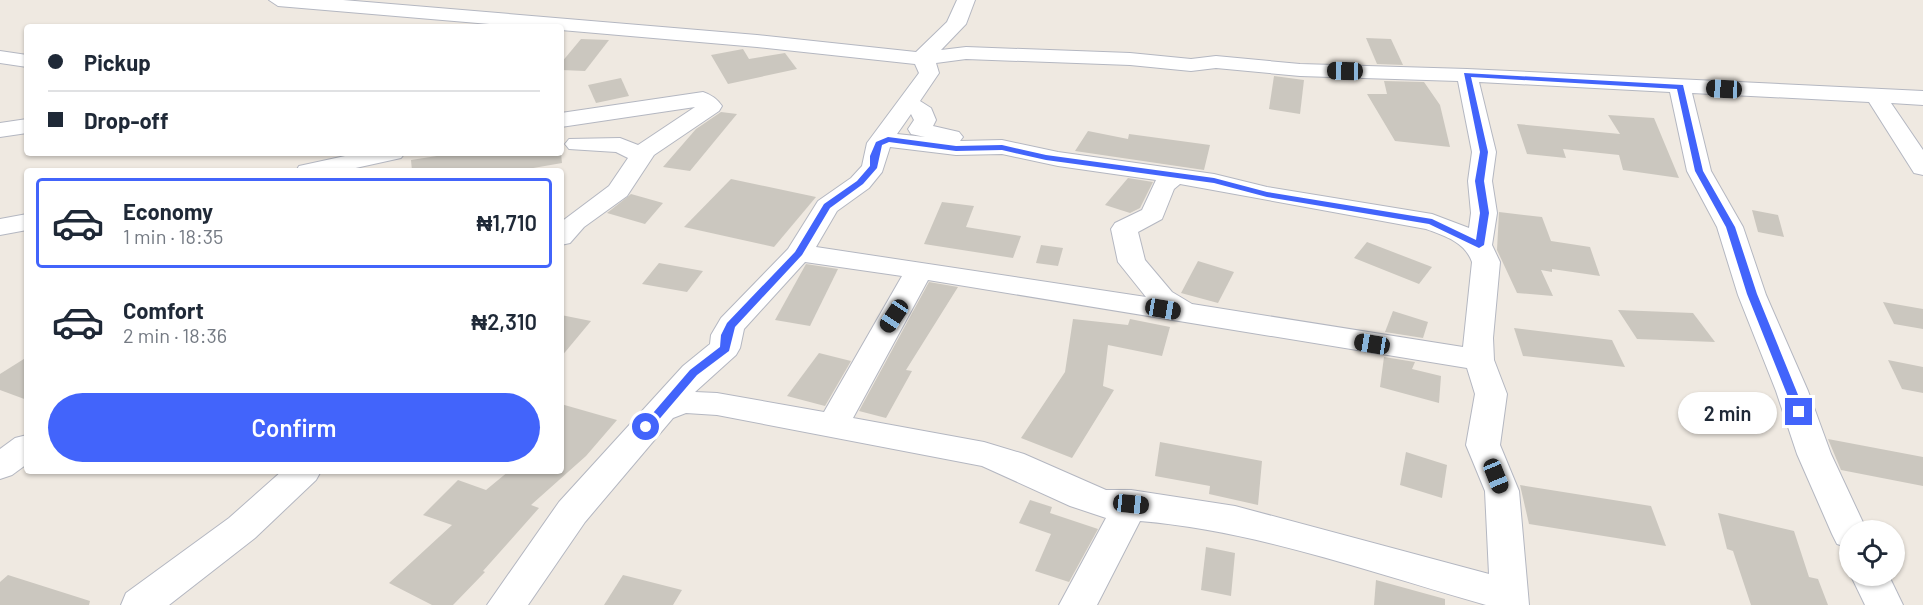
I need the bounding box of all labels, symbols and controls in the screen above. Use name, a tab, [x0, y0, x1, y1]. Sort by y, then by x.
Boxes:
text: Pickup	[84, 49, 151, 75]
car	[1327, 62, 1363, 80]
car	[1706, 79, 1742, 99]
text: Drop-off	[84, 107, 168, 133]
icon: car	[51, 196, 105, 250]
text: Economy	[123, 198, 213, 224]
text: ₦1,710	[476, 209, 537, 235]
text: 1 min · 18:35	[123, 224, 223, 248]
icon: car	[51, 295, 105, 349]
car	[876, 296, 912, 336]
text: Comfort	[123, 297, 204, 323]
car	[1144, 297, 1182, 321]
text: ₦2,310	[471, 308, 537, 334]
text: 2 min · 18:36	[123, 323, 227, 347]
car	[1353, 332, 1391, 356]
callout: 2 min	[1679, 391, 1778, 433]
button: Confirm	[48, 393, 540, 462]
route end	[1785, 398, 1812, 425]
text: 2 min	[1704, 401, 1751, 425]
route start	[632, 413, 659, 440]
car	[1481, 456, 1511, 496]
car	[1112, 493, 1150, 515]
map controls	[1839, 520, 1905, 586]
button: locate	[1839, 520, 1905, 586]

